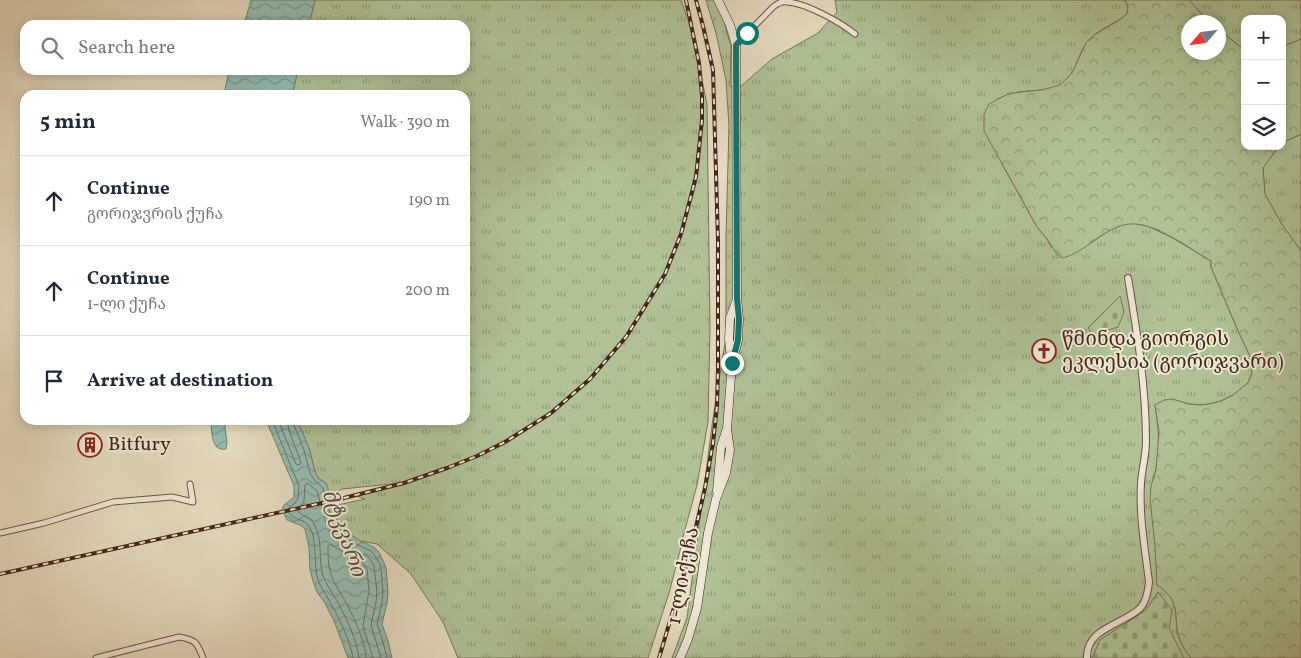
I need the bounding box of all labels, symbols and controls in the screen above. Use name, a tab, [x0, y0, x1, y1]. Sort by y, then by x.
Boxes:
north arrow	[1181, 15, 1226, 60]
map controls	[1241, 15, 1286, 150]
button: +	[1241, 15, 1286, 60]
search box	[20, 20, 470, 75]
route start	[736, 22, 759, 45]
icon: search	[38, 34, 66, 62]
text: Search here	[78, 35, 175, 61]
button: −	[1241, 60, 1286, 105]
button: layers	[1241, 105, 1286, 150]
text: 5 min	[40, 108, 96, 137]
text: Walk · 390 m	[361, 112, 450, 134]
text: Continue	[87, 176, 170, 202]
icon: ahead	[40, 187, 68, 215]
text: 190 m	[408, 190, 450, 212]
text: გორიჯვრის ქუჩა	[87, 204, 223, 226]
text: Continue	[87, 266, 170, 292]
icon: ahead	[40, 277, 68, 305]
text: 200 m	[405, 280, 450, 302]
text: 1-ლი ქუჩა	[87, 294, 166, 316]
place label: წმინდა გიორგის ეკლესია (გორიჯვარი)	[1062, 326, 1284, 377]
church icon: წმინდა გიორგის ეკლესია (გორიჯვარი)	[1031, 338, 1057, 364]
route end	[721, 352, 744, 375]
icon: arrive	[40, 367, 68, 395]
text: Arrive at destination	[87, 368, 273, 394]
place label: Bitfury	[108, 431, 171, 459]
building icon: Bitfury	[77, 432, 103, 458]
water label: მტკვარი	[314, 485, 373, 582]
street label: 1-ლი ქუჩა	[661, 525, 707, 627]

